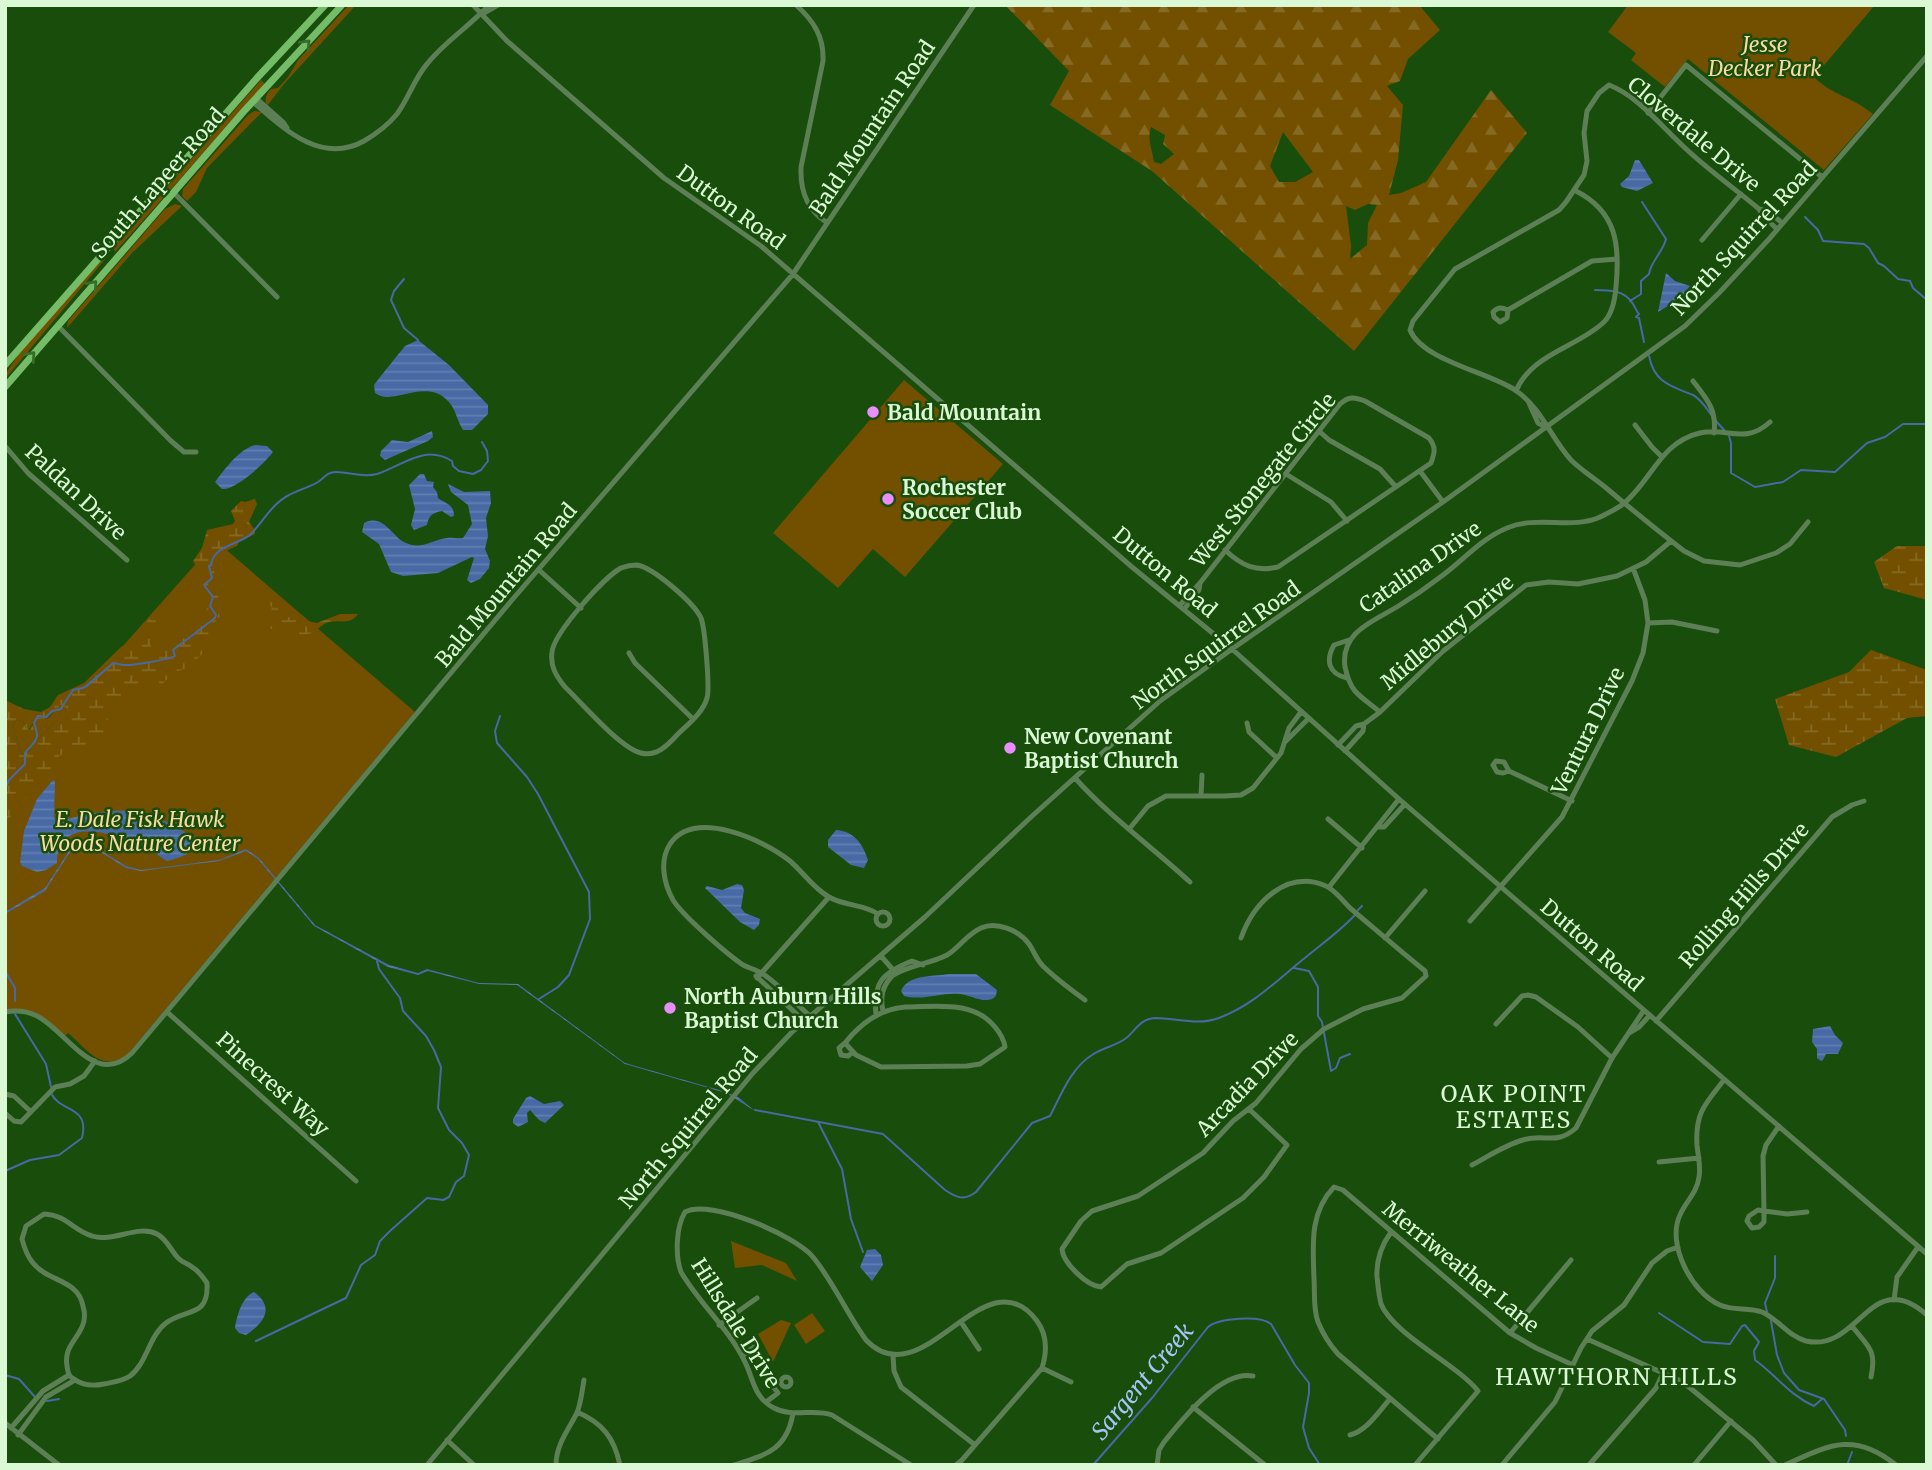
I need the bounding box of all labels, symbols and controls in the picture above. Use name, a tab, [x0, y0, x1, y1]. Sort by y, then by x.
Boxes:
park label: Jesse Decker Park	[1707, 31, 1822, 82]
street label: Bald Mountain Road	[803, 35, 941, 221]
one-way arrow	[298, 39, 311, 52]
street label: Cloverdale Drive	[1622, 71, 1766, 197]
street label: South Lapeer Road	[85, 102, 231, 264]
street label: North Squirrel Road	[1665, 155, 1823, 321]
street label: Dutton Road	[672, 159, 791, 256]
one-way arrow	[85, 280, 97, 293]
one-way arrow	[23, 352, 35, 365]
street label: West Stonegate Circle	[1184, 387, 1342, 573]
place label: Bald Mountain	[887, 399, 1041, 426]
marker: Bald Mountain	[865, 404, 881, 420]
street label: Paldan Drive	[20, 438, 132, 546]
place label: Rochester Soccer Club	[902, 474, 1022, 525]
marker: Rochester Soccer Club	[880, 491, 896, 507]
street label: Bald Mountain Road	[429, 497, 583, 673]
street label: Catalina Drive	[1354, 515, 1486, 619]
street label: Dutton Road	[1108, 521, 1223, 623]
street label: Midlebury Drive	[1375, 569, 1519, 695]
street label: North Squirrel Road	[1127, 575, 1306, 715]
street label: Ventura Drive	[1545, 663, 1631, 800]
place label: New Covenant Baptist Church	[1024, 723, 1179, 774]
marker: New Covenant Baptist Church	[1002, 740, 1018, 756]
park label: E. Dale Fisk Hawk Woods Nature Center	[40, 806, 241, 857]
street label: Rolling Hills Drive	[1673, 817, 1815, 973]
street label: Dutton Road	[1535, 893, 1649, 997]
place label: North Auburn Hills Baptist Church	[684, 983, 882, 1034]
marker: North Auburn Hills Baptist Church	[662, 1000, 678, 1016]
street label: Pinecrest Way	[211, 1026, 336, 1142]
street label: Arcadia Drive	[1189, 1026, 1304, 1143]
street label: North Squirrel Road	[613, 1042, 763, 1214]
district label: OAK POINT ESTATES	[1441, 1079, 1587, 1134]
street label: Merriweather Lane	[1377, 1195, 1545, 1339]
street label: Hillsdale Drive	[685, 1253, 787, 1393]
water label: Sargent Creek	[1085, 1316, 1200, 1445]
district label: HAWTHORN HILLS	[1495, 1362, 1739, 1391]

